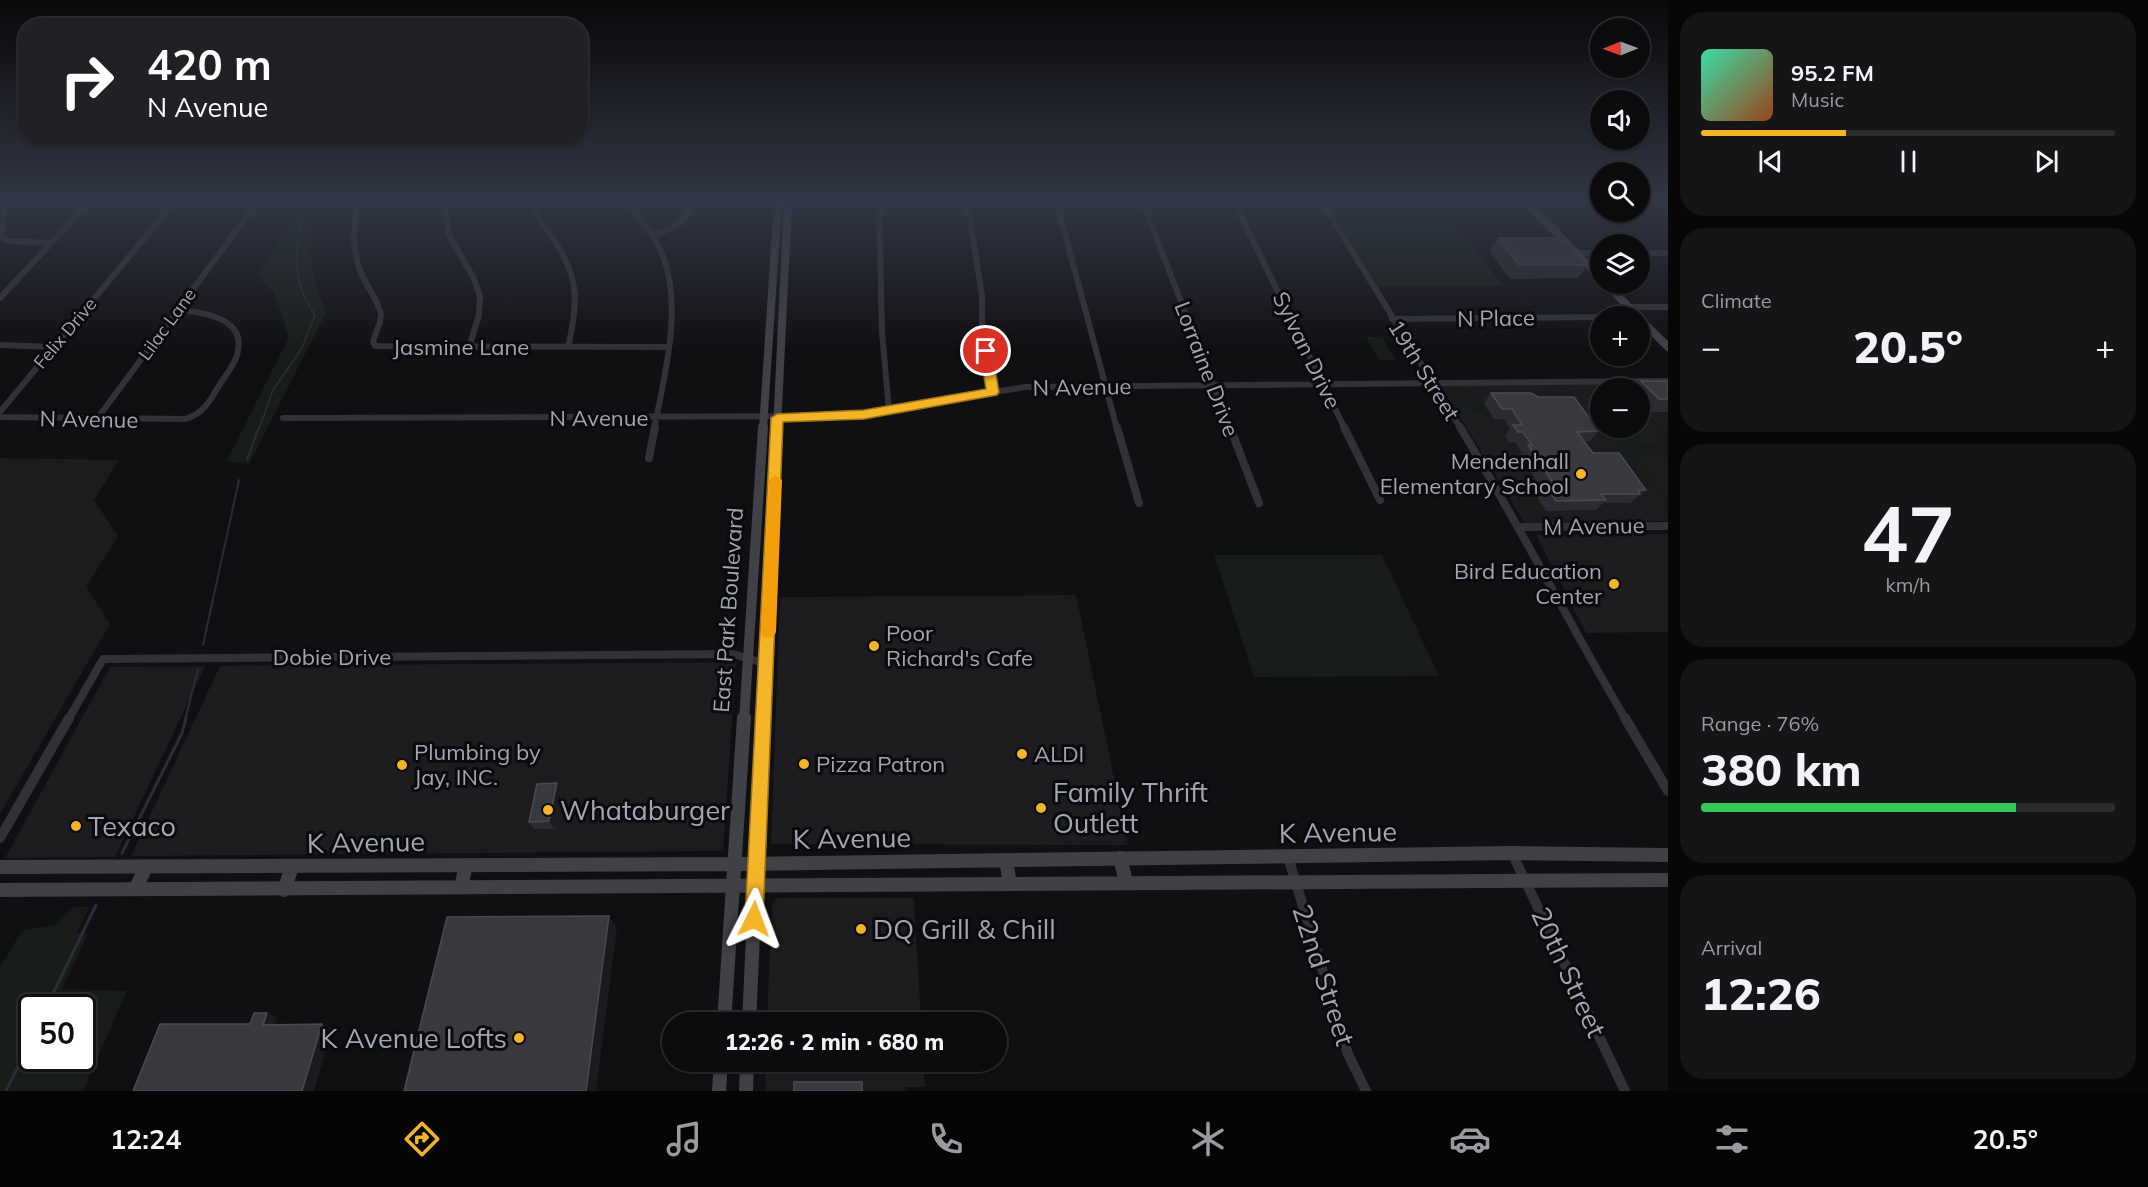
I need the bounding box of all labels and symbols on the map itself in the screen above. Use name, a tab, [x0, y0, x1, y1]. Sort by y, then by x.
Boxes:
north arrow	[1590, 18, 1650, 78]
street label: Lilac Lane	[133, 283, 201, 365]
street label: Sylvan Drive	[1267, 287, 1347, 413]
street label: Felix Drive	[29, 293, 101, 373]
street label: Lorraine Drive	[1168, 297, 1246, 441]
street label: N Place	[1457, 303, 1535, 333]
street label: 19th Street	[1382, 314, 1466, 426]
pin	[960, 325, 1011, 376]
street label: Jasmine Lane	[393, 333, 529, 361]
street label: N Avenue	[1032, 372, 1132, 402]
street label: N Avenue	[39, 404, 139, 434]
street label: N Avenue	[550, 404, 648, 432]
place label: Mendenhall Elementary School	[1380, 447, 1569, 500]
marker: Mendenhall Elementary School	[1574, 467, 1588, 481]
street label: East Park Boulevard	[707, 507, 749, 713]
street label: M Avenue	[1543, 511, 1645, 541]
place label: Bird Education Center	[1454, 557, 1602, 610]
marker: Bird Education Center	[1607, 577, 1621, 591]
place label: Poor Richard's Cafe	[886, 619, 1033, 672]
marker: Poor Richard's Cafe	[867, 639, 881, 653]
street label: Dobie Drive	[273, 643, 391, 671]
place label: Plumbing by Jay, INC.	[414, 738, 541, 791]
place label: ALDI	[1034, 740, 1084, 768]
marker: ALDI	[1015, 747, 1029, 761]
place label: Pizza Patron	[816, 750, 945, 778]
marker: Pizza Patron	[797, 757, 811, 771]
marker: Plumbing by Jay, INC.	[395, 758, 409, 772]
place label: Family Thrift Outlett	[1053, 775, 1208, 840]
place label: Whataburger	[560, 793, 730, 827]
marker: Family Thrift Outlett	[1034, 801, 1048, 815]
marker: Whataburger	[541, 803, 555, 817]
place label: Texaco	[88, 809, 176, 843]
street label: K Avenue	[1279, 814, 1397, 850]
marker: Texaco	[69, 819, 83, 833]
street label: K Avenue	[793, 820, 911, 856]
street label: K Avenue	[307, 824, 425, 860]
position arrow	[722, 887, 786, 951]
street label: 22nd Street	[1285, 900, 1363, 1050]
street label: 20th Street	[1524, 902, 1614, 1042]
place label: DQ Grill & Chill	[873, 912, 1056, 946]
marker: DQ Grill & Chill	[854, 922, 868, 936]
speed limit sign: 50	[18, 994, 96, 1072]
place label: K Avenue Lofts	[321, 1021, 507, 1055]
marker: K Avenue Lofts	[512, 1031, 526, 1045]

